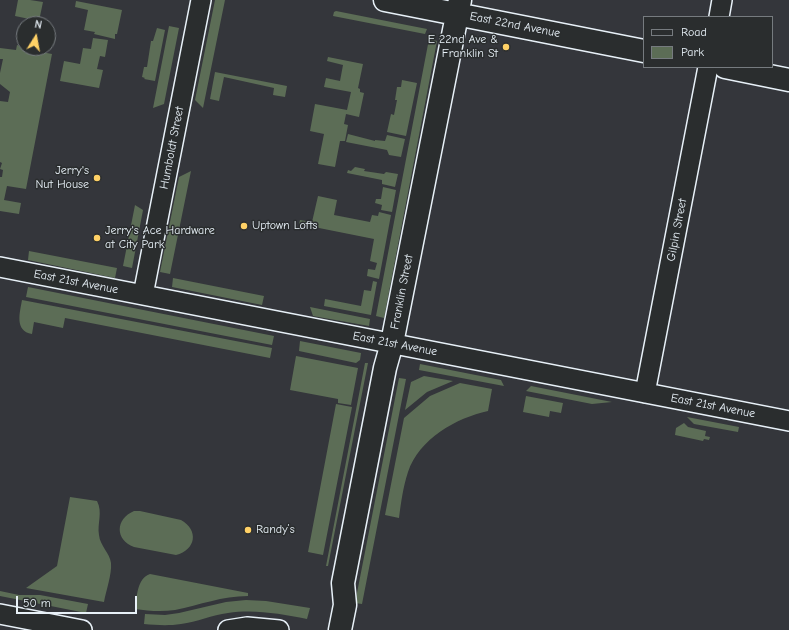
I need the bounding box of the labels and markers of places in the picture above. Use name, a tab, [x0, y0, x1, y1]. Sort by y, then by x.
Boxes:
place label: E 22nd Ave & Franklin St	[428, 33, 498, 61]
marker: E 22nd Ave & Franklin St	[501, 42, 511, 52]
place label: Jerry's Nut House	[35, 164, 89, 192]
marker: Jerry's Nut House	[92, 173, 102, 183]
place label: Uptown Lofts	[252, 219, 318, 233]
marker: Uptown Lofts	[239, 221, 249, 231]
place label: Jerry's Ace Hardware at City Park	[105, 224, 215, 252]
marker: Jerry's Ace Hardware at City Park	[92, 233, 102, 243]
place label: Randy’s	[256, 523, 295, 537]
marker: Randy’s	[243, 525, 253, 535]

